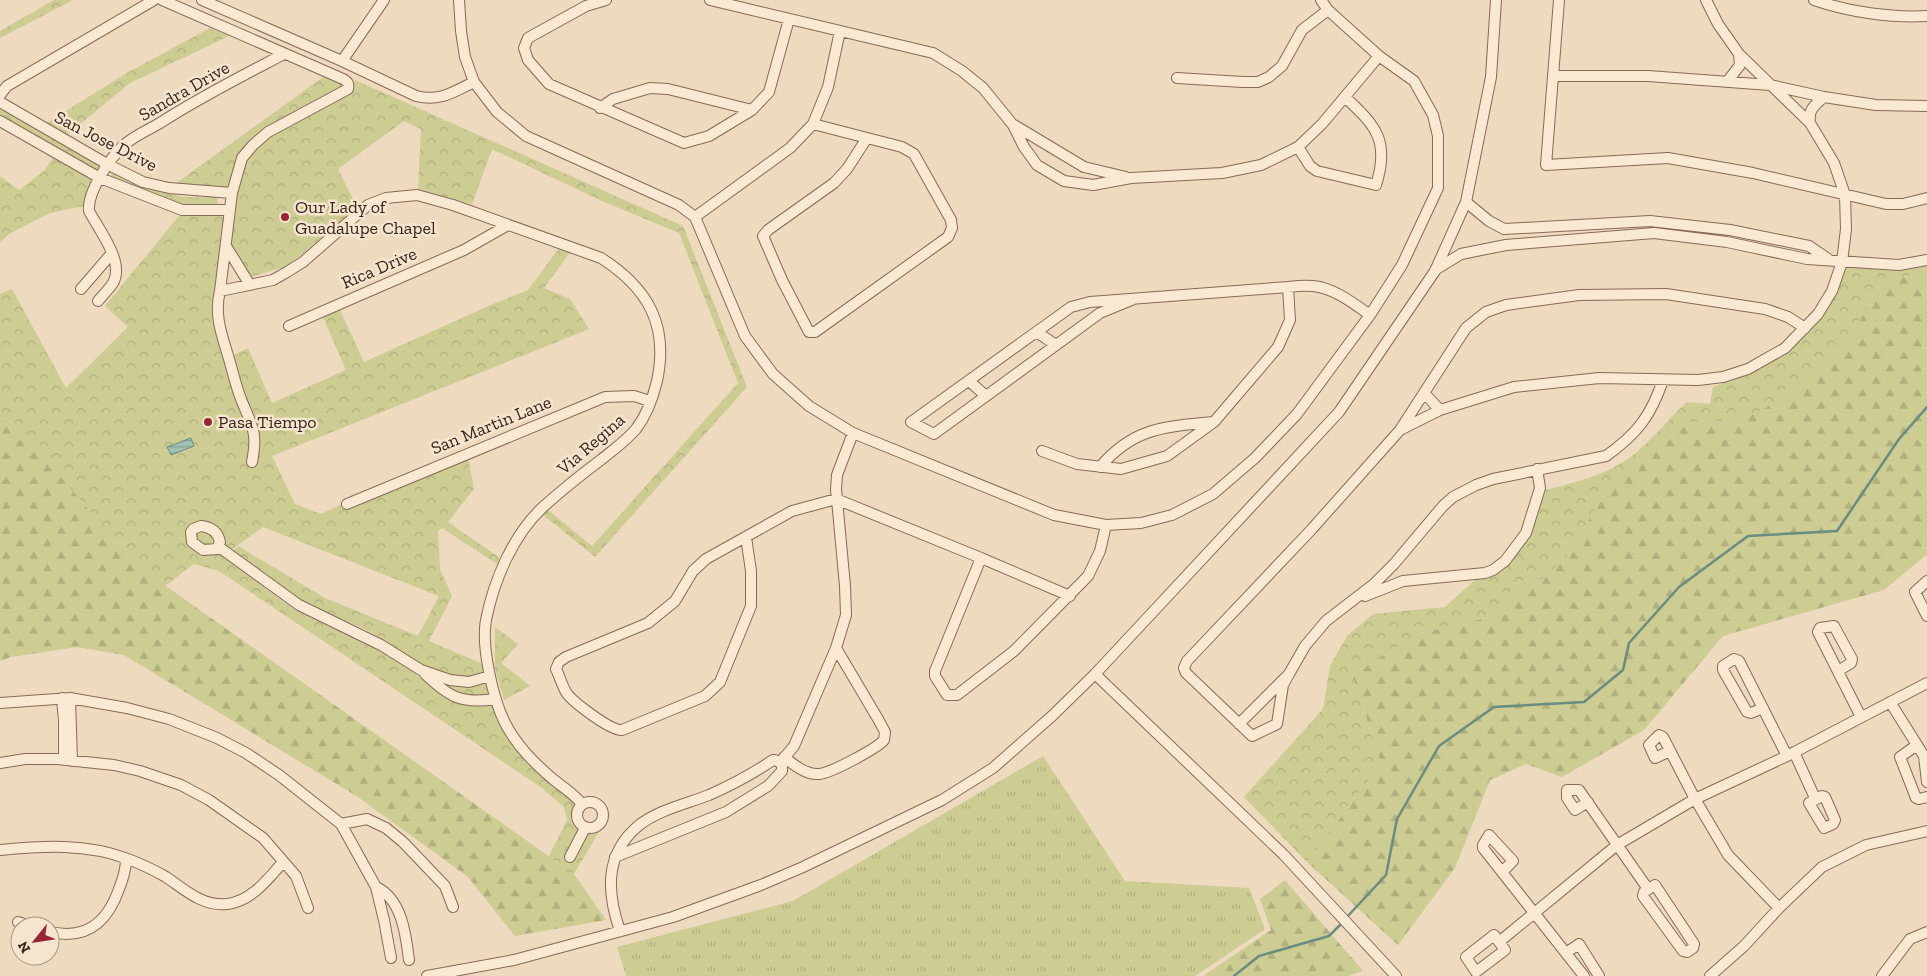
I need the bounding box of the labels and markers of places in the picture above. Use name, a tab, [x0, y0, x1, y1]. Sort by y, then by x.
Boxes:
place label: Our Lady of Guadalupe Chapel	[295, 196, 436, 239]
marker: Our Lady of Guadalupe Chapel	[279, 211, 291, 223]
place label: Pasa Tiempo	[218, 411, 317, 433]
marker: Pasa Tiempo	[202, 416, 214, 428]

